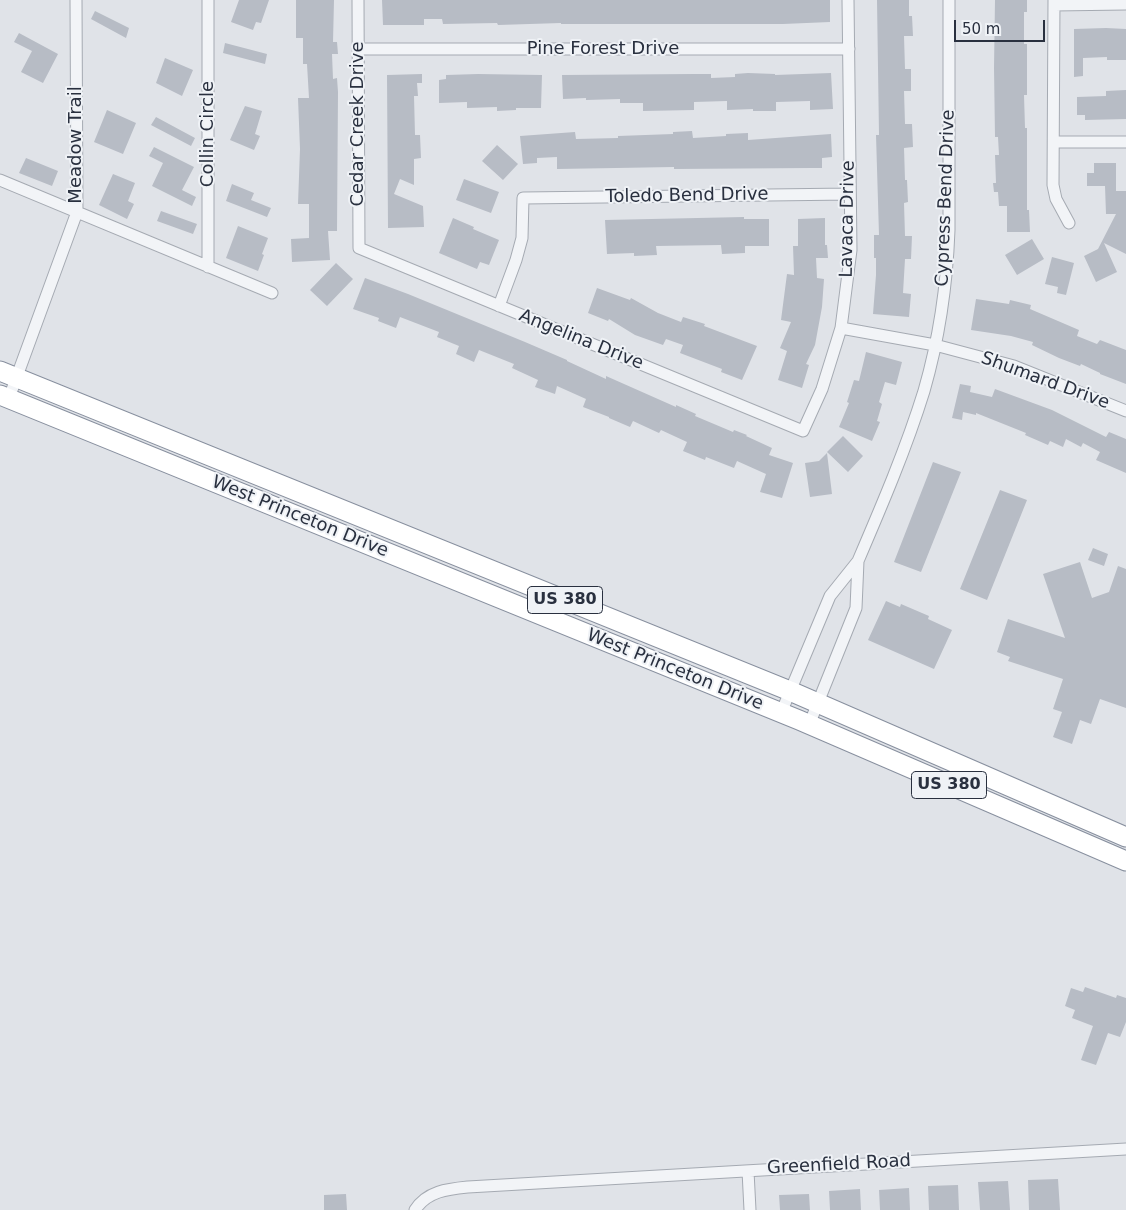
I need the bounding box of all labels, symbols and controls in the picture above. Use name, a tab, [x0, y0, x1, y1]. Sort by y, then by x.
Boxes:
scale bar	[956, 10, 1047, 42]
text: 50 m	[962, 20, 1000, 38]
street label: Pine Forest Drive	[527, 38, 679, 60]
street label: Cedar Creek Drive	[347, 41, 369, 207]
street label: Collin Circle	[197, 81, 219, 187]
street label: Meadow Trail	[65, 86, 87, 204]
street label: Cypress Bend Drive	[932, 109, 960, 287]
street label: Lavaca Drive	[836, 160, 860, 278]
street label: Toledo Bend Drive	[605, 184, 769, 208]
street label: Angelina Drive	[516, 305, 646, 375]
street label: Shumard Drive	[978, 348, 1112, 414]
street label: West Princeton Drive	[209, 472, 391, 562]
road number: US 380	[528, 586, 602, 614]
street label: West Princeton Drive	[584, 625, 766, 715]
road number: US 380	[912, 772, 986, 798]
street label: Greenfield Road	[766, 1150, 912, 1180]

